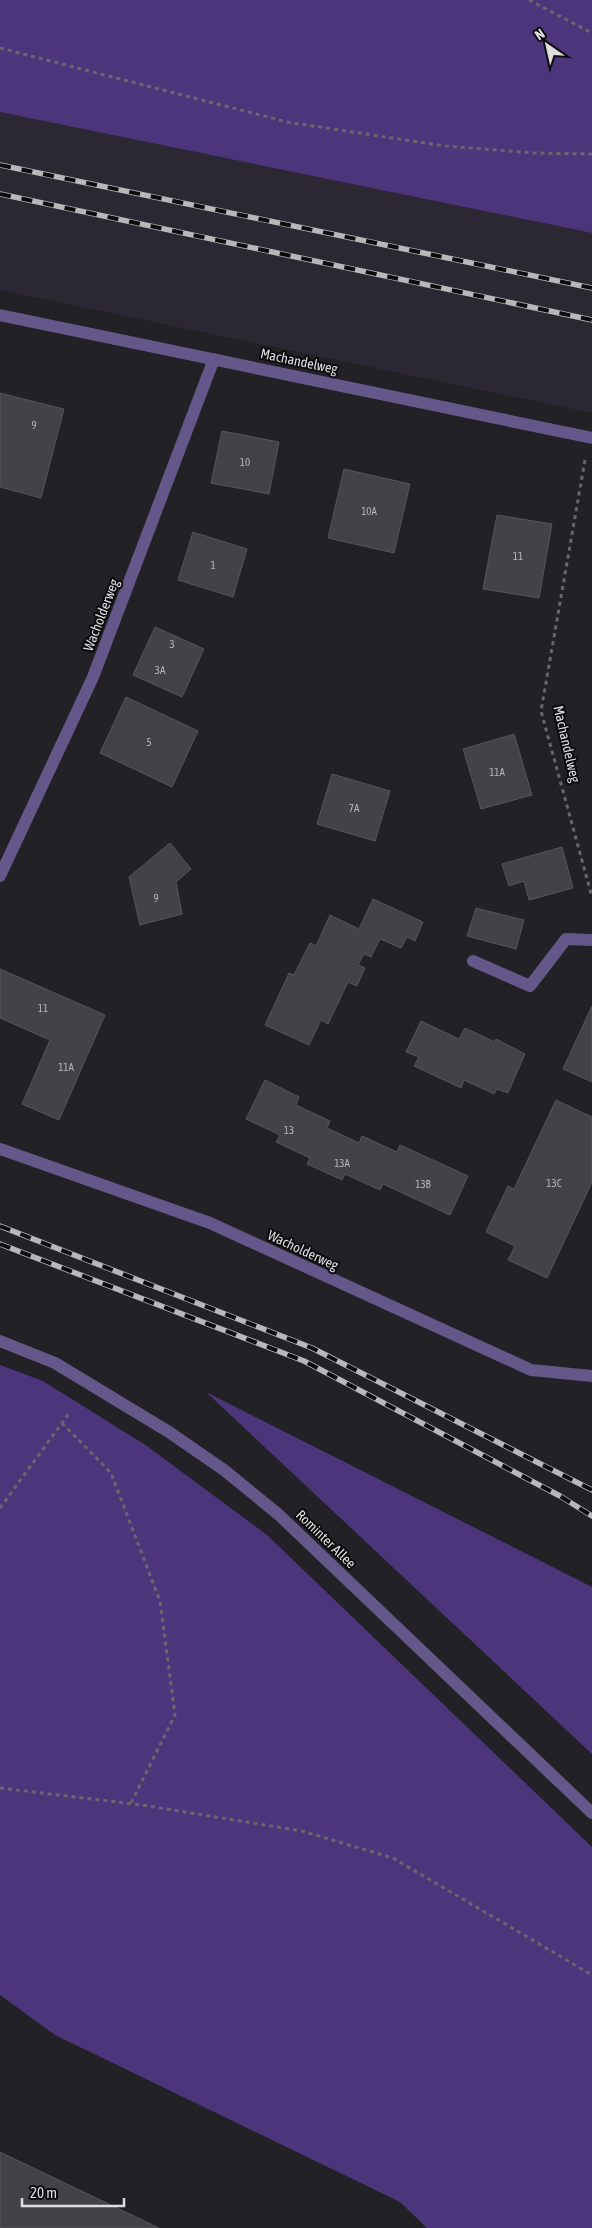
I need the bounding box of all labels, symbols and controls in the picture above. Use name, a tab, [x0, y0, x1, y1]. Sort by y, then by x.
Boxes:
north arrow	[522, 20, 572, 70]
text: N	[532, 25, 548, 43]
street label: Machandelweg	[259, 345, 339, 377]
house number: 9	[31, 419, 37, 431]
house number: 10	[240, 456, 250, 468]
house number: 10A	[361, 505, 377, 517]
house number: 11	[513, 550, 523, 562]
house number: 1	[210, 559, 216, 571]
street label: Wacholderweg	[80, 577, 122, 653]
house number: 3	[169, 638, 175, 650]
house number: 3A	[155, 664, 166, 676]
street label: Machandelweg	[550, 704, 584, 784]
house number: 5	[146, 736, 152, 748]
house number: 11A	[489, 766, 505, 778]
house number: 7A	[349, 802, 360, 814]
house number: 9	[153, 892, 159, 904]
house number: 11	[38, 1002, 48, 1014]
house number: 11A	[58, 1061, 74, 1073]
house number: 13	[284, 1124, 294, 1136]
house number: 13A	[334, 1157, 350, 1169]
house number: 13C	[546, 1177, 562, 1189]
house number: 13B	[415, 1178, 432, 1190]
street label: Wacholderweg	[265, 1227, 341, 1273]
street label: Rominter Allee	[293, 1507, 359, 1571]
scale bar	[22, 2176, 125, 2208]
text: 20 m	[30, 2184, 57, 2201]

